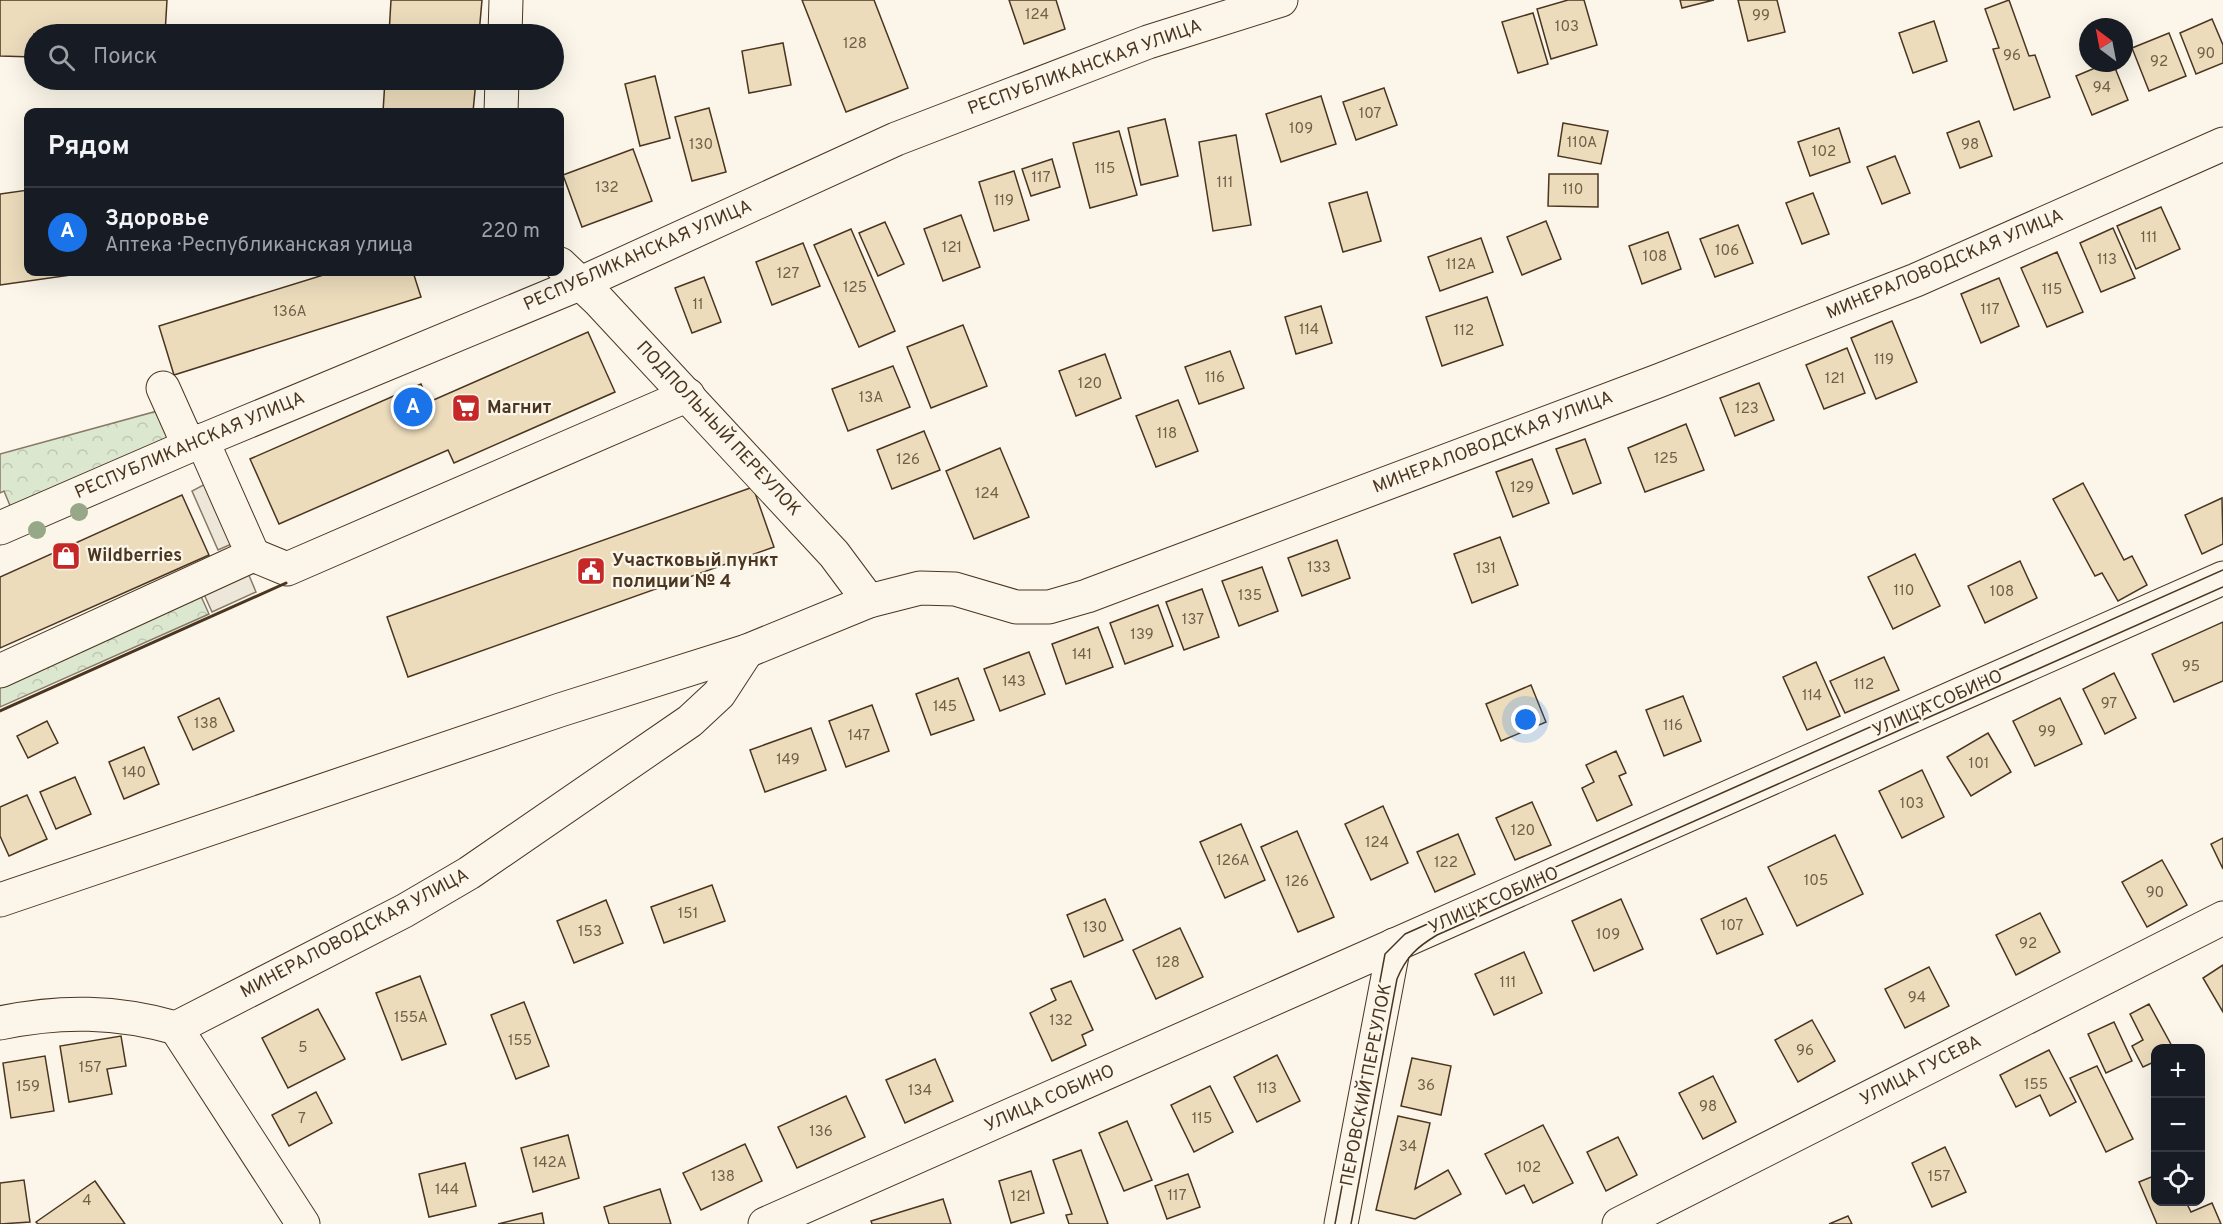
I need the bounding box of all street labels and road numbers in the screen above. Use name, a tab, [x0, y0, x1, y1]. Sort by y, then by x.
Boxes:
street label: РЕСПУБЛИКАНСКАЯ УЛИЦА	[965, 15, 1205, 121]
street label: РЕСПУБЛИКАНСКАЯ УЛИЦА	[520, 195, 756, 317]
street label: МИНЕРАЛОВОДСКАЯ УЛИЦА	[1823, 205, 2067, 325]
street label: ПОДПОЛЬНЫЙ ПЕРЕУЛОК	[631, 335, 807, 522]
street label: РЕСПУБЛИКАНСКАЯ УЛИЦА	[72, 387, 308, 505]
street label: МИНЕРАЛОВОДСКАЯ УЛИЦА	[1370, 387, 1616, 499]
street label: УЛИЦА СОБИНО	[1869, 665, 2007, 743]
street label: УЛИЦА СОБИНО	[1425, 862, 1563, 940]
street label: МИНЕРАЛОВОДСКАЯ УЛИЦА	[237, 864, 473, 1004]
street label: ПЕРОВСКИЙ ПЕРЕУЛОК	[1334, 981, 1398, 1188]
street label: УЛИЦА ГУСЕВА	[1857, 1031, 1985, 1111]
street label: УЛИЦА СОБИНО	[981, 1060, 1119, 1138]

